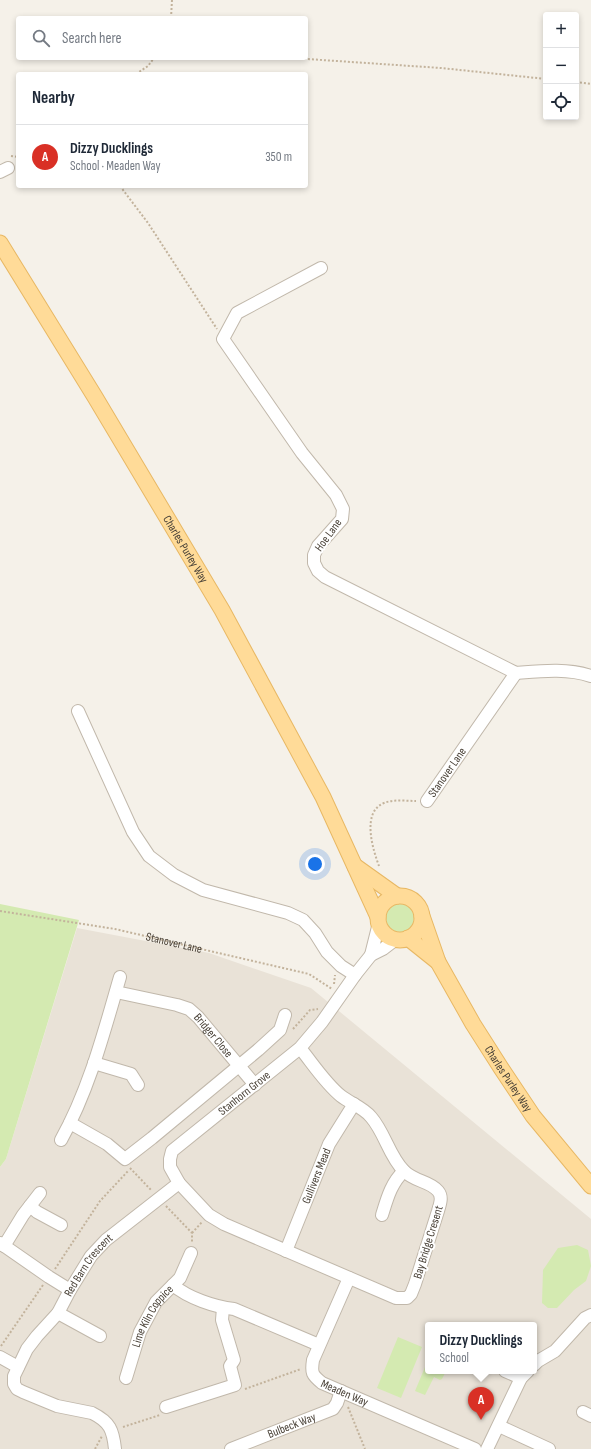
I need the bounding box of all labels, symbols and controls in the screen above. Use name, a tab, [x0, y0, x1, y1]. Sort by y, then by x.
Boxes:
map controls	[543, 12, 579, 120]
button: +	[543, 12, 579, 48]
search box	[16, 16, 308, 60]
icon: search	[30, 27, 52, 49]
text: Search here	[62, 29, 122, 48]
button: −	[543, 48, 579, 84]
button: locate	[543, 84, 579, 120]
text: Nearby	[32, 88, 75, 108]
text: Dizzy Ducklings	[70, 139, 153, 158]
text: A	[42, 149, 48, 165]
text: 350 m	[265, 149, 292, 165]
text: School · Meaden Way	[70, 158, 161, 174]
street label: Charles Purley Way	[159, 513, 211, 586]
street label: Hoe Lane	[312, 516, 345, 555]
street label: Stanover Lane	[425, 745, 470, 800]
your location	[305, 854, 325, 874]
street label: Stanover Lane	[144, 929, 204, 957]
street label: Bridger Close	[190, 1010, 236, 1061]
street label: Charles Purley Way	[481, 1043, 535, 1115]
street label: Stanhorn Grove	[215, 1068, 274, 1119]
street label: Gullivers Mead	[299, 1146, 335, 1206]
street label: Bay Bridge Cresent	[410, 1203, 447, 1281]
street label: Red Barn Crescent	[61, 1230, 116, 1299]
street label: Lime Kiln Coppice	[129, 1282, 177, 1349]
popup	[425, 1322, 537, 1374]
text: Dizzy Ducklings	[439, 1331, 523, 1350]
text: School	[439, 1350, 469, 1366]
street label: Meaden Way	[318, 1376, 371, 1410]
pin: A	[468, 1387, 494, 1420]
street label: Bulbeck Way	[265, 1409, 318, 1442]

